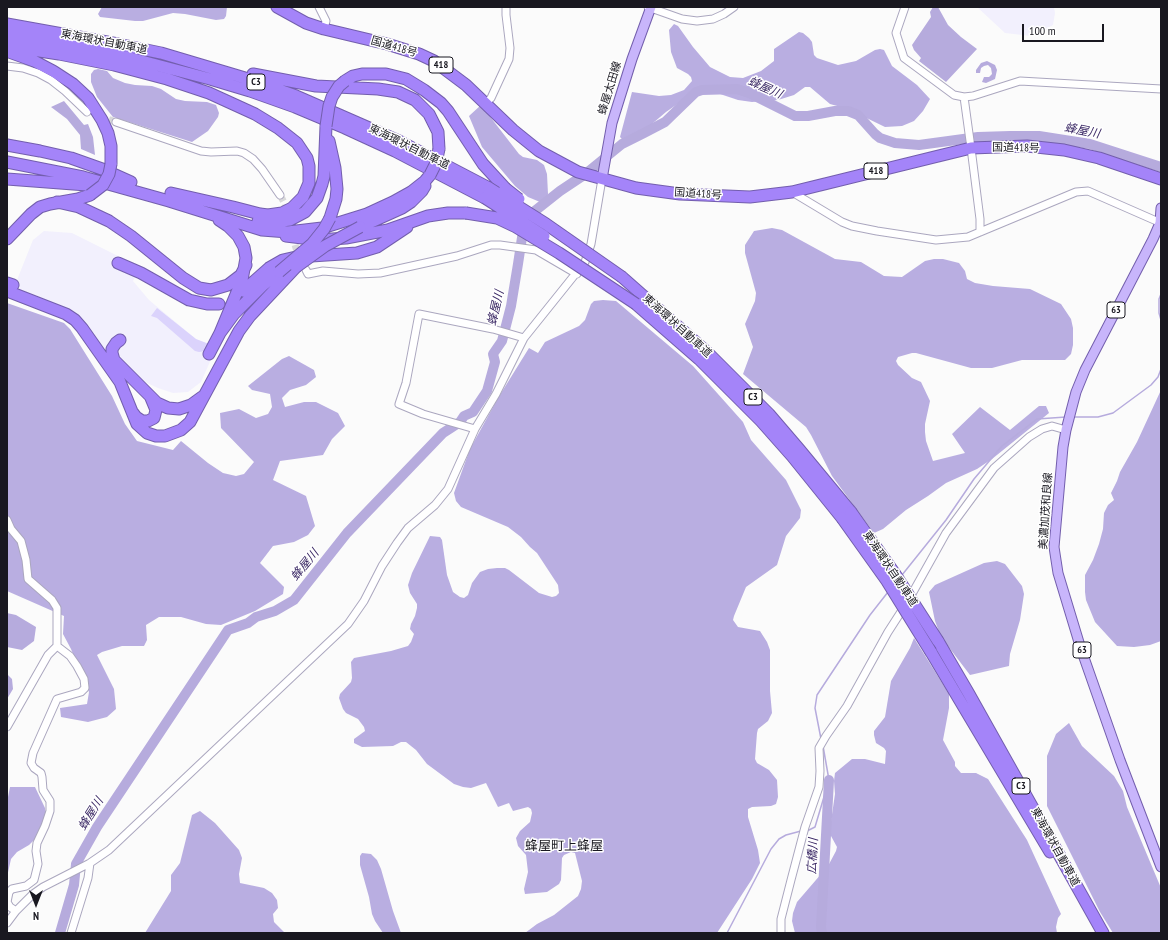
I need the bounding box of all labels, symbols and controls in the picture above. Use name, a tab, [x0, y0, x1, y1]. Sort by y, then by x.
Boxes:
scale bar	[1024, 16, 1106, 42]
text: 100 m	[1029, 23, 1056, 38]
street label: 東海環状自動車道	[60, 27, 148, 57]
street label: 国道418号	[369, 34, 419, 60]
road number: 418	[429, 57, 453, 73]
street label: 蜂屋太田線	[596, 60, 624, 116]
road number: C3	[247, 74, 265, 90]
water label: 蜂屋川	[746, 74, 784, 102]
water label: 蜂屋川	[1063, 120, 1101, 142]
street label: 東海環状自動車道	[367, 122, 451, 172]
street label: 国道418号	[992, 141, 1040, 155]
road number: 418	[864, 163, 888, 179]
street label: 国道418号	[674, 186, 722, 202]
water label: 蜂屋川	[485, 289, 507, 327]
street label: 東海環状自動車道	[640, 292, 714, 360]
road number: 63	[1107, 302, 1125, 318]
road number: C3	[744, 389, 762, 405]
street label: 美濃加茂和良線	[1037, 472, 1055, 550]
street label: 東海環状自動車道	[860, 529, 920, 609]
water label: 蜂屋川	[288, 546, 322, 584]
road number: 63	[1073, 642, 1091, 658]
road number: C3	[1012, 778, 1030, 794]
water label: 蜂屋川	[75, 795, 107, 833]
street label: 東海環状自動車道	[1028, 805, 1082, 889]
district label: 蜂屋町上蜂屋	[525, 838, 603, 854]
water label: 広橋川	[805, 838, 821, 874]
north arrow	[16, 884, 56, 924]
text: N	[33, 909, 39, 923]

